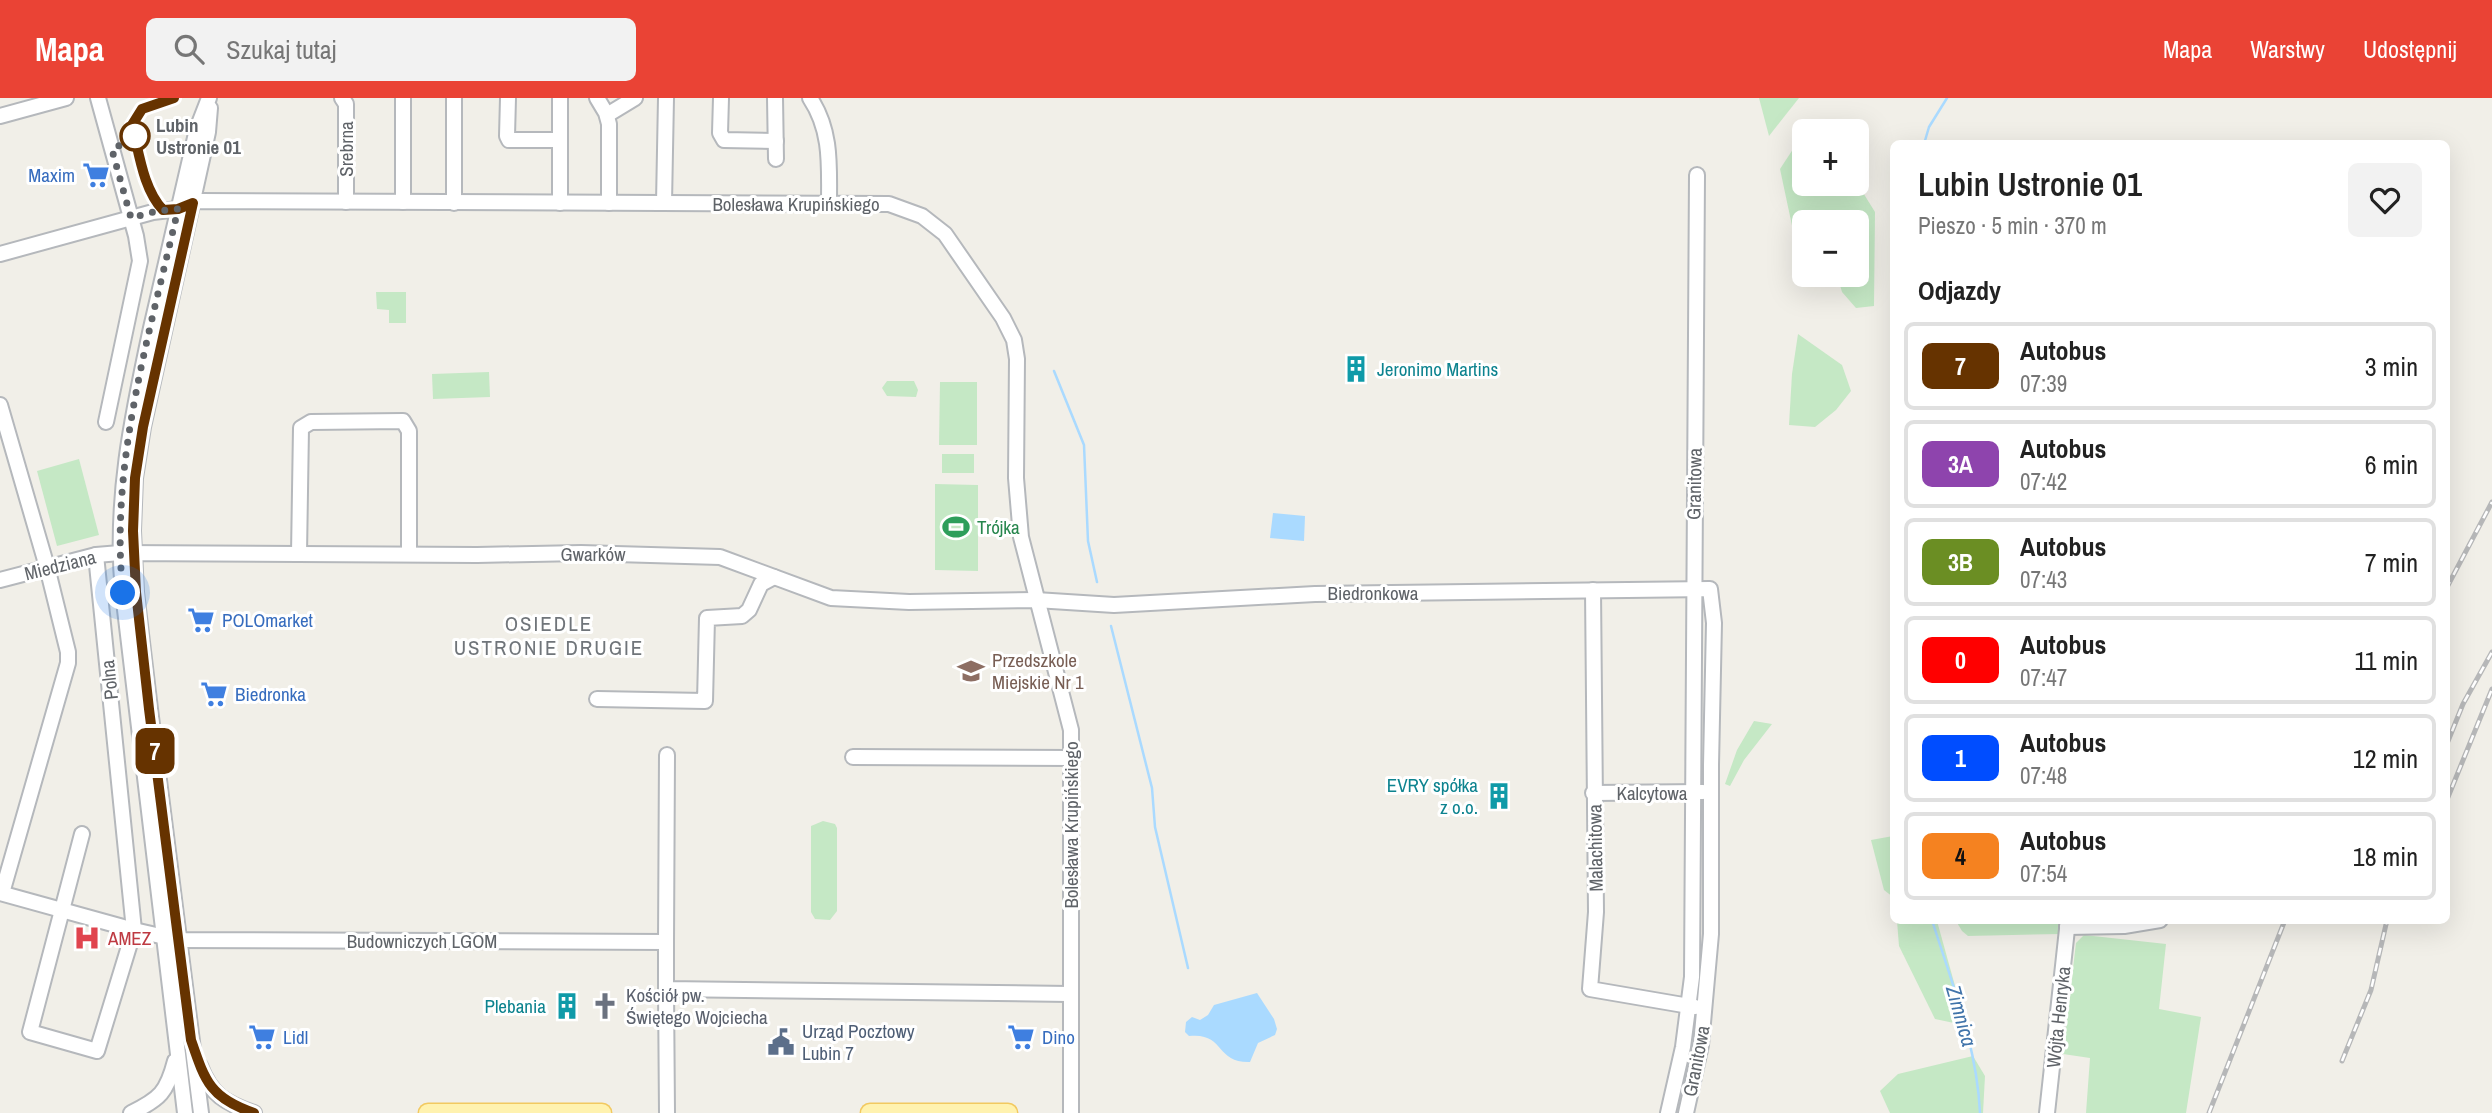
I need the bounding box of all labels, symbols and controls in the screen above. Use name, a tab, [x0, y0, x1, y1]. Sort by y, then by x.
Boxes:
search box	[146, 18, 636, 81]
text: Mapa	[35, 27, 104, 71]
icon: search	[170, 30, 208, 68]
text: Szukaj tutaj	[226, 32, 336, 67]
text: Mapa	[2163, 33, 2212, 65]
text: Warstwy	[2250, 33, 2325, 65]
text: Udostępnij	[2363, 33, 2457, 65]
place label: Lubin Ustronie 01	[156, 112, 241, 160]
map controls	[1792, 119, 1869, 287]
button: +	[1792, 119, 1869, 196]
marker: Lubin Ustronie 01	[120, 121, 150, 151]
street label: Srebrna	[333, 121, 359, 177]
supermarket icon: Maxim	[81, 160, 111, 190]
place label: Maxim	[28, 162, 75, 188]
text: Lubin Ustronie 01	[1918, 162, 2142, 206]
button: heart	[2348, 163, 2422, 237]
street label: Bolesława Krupińskiego	[712, 191, 880, 217]
button: −	[1792, 210, 1869, 287]
text: Pieszo · 5 min · 370 m	[1918, 210, 2107, 241]
text: Odjazdy	[1918, 273, 2001, 308]
text: Autobus	[2020, 333, 2106, 368]
text: 3 min	[2365, 349, 2418, 384]
text: 7	[1955, 350, 1966, 382]
building icon: Jeronimo Martins	[1341, 354, 1371, 384]
place label: Jeronimo Martins	[1377, 356, 1498, 382]
text: 07:39	[2020, 368, 2067, 399]
text: Autobus	[2020, 431, 2106, 466]
text: 6 min	[2365, 447, 2418, 482]
street label: Granitowa	[1680, 448, 1708, 520]
text: 3A	[1948, 448, 1973, 480]
text: 07:42	[2020, 466, 2067, 497]
sports icon: Trójka	[941, 512, 971, 542]
place label: Trójka	[977, 514, 1020, 540]
text: Autobus	[2020, 529, 2106, 564]
street label: Gwarków	[561, 541, 626, 567]
street label: Miedziana	[22, 544, 99, 586]
text: 7 min	[2365, 545, 2418, 580]
text: 3B	[1948, 546, 1973, 578]
text: 07:43	[2020, 564, 2067, 595]
your location	[105, 575, 140, 610]
street label: Biedronkowa	[1328, 580, 1419, 606]
supermarket icon: POLOmarket	[186, 605, 216, 635]
place label: POLOmarket	[222, 607, 314, 633]
district label: OSIEDLE USTRONIE DRUGIE	[454, 609, 644, 662]
text: Autobus	[2020, 627, 2106, 662]
text: 11 min	[2354, 643, 2418, 678]
text: 0	[1955, 644, 1966, 676]
place label: Przedszkole Miejskie Nr 1	[992, 647, 1084, 695]
school or university icon: Przedszkole Miejskie Nr 1	[956, 656, 986, 686]
street label: Polna	[94, 658, 124, 701]
text: 07:47	[2020, 662, 2067, 693]
supermarket icon: Biedronka	[199, 679, 229, 709]
place label: Biedronka	[235, 681, 306, 707]
text: Autobus	[2020, 725, 2106, 760]
line badge: 7	[132, 728, 178, 774]
text: 7	[150, 735, 160, 767]
street label: Bolesława Krupińskiego	[1058, 741, 1084, 909]
text: 12 min	[2353, 741, 2418, 776]
text: 1	[1955, 742, 1966, 774]
text: 07:48	[2020, 760, 2067, 791]
place label: EVRY spółka z o.o.	[1387, 772, 1478, 820]
street label: Kalcytowa	[1616, 780, 1688, 806]
building icon: EVRY spółka z o.o.	[1484, 781, 1514, 811]
street label: Malachitowa	[1581, 804, 1609, 892]
text: Autobus	[2020, 823, 2106, 858]
text: 18 min	[2353, 839, 2418, 874]
text: 4	[1955, 840, 1966, 872]
text: 07:54	[2020, 858, 2067, 889]
hospital icon: AMEZ	[72, 923, 102, 953]
place label: AMEZ	[107, 925, 152, 951]
street label: Budowniczych LGOM	[347, 928, 497, 954]
street label: Wójta Henryka	[2040, 965, 2076, 1069]
water label: Zimnica	[1939, 981, 1984, 1050]
place label: Kościół pw. Świętego Wojciecha	[626, 982, 768, 1030]
building icon: Plebania	[552, 991, 582, 1021]
church icon: Kościół pw. Świętego Wojciecha	[590, 991, 620, 1021]
place label: Plebania	[484, 993, 546, 1019]
place label: Urząd Pocztowy Lubin 7	[802, 1018, 915, 1066]
supermarket icon: Lidl	[247, 1022, 277, 1052]
supermarket icon: Dino	[1006, 1022, 1036, 1052]
street label: Granitowa	[1676, 1023, 1716, 1099]
place label: Lidl	[283, 1024, 308, 1050]
place label: Dino	[1042, 1024, 1075, 1050]
public building icon: Urząd Pocztowy Lubin 7	[766, 1027, 796, 1057]

